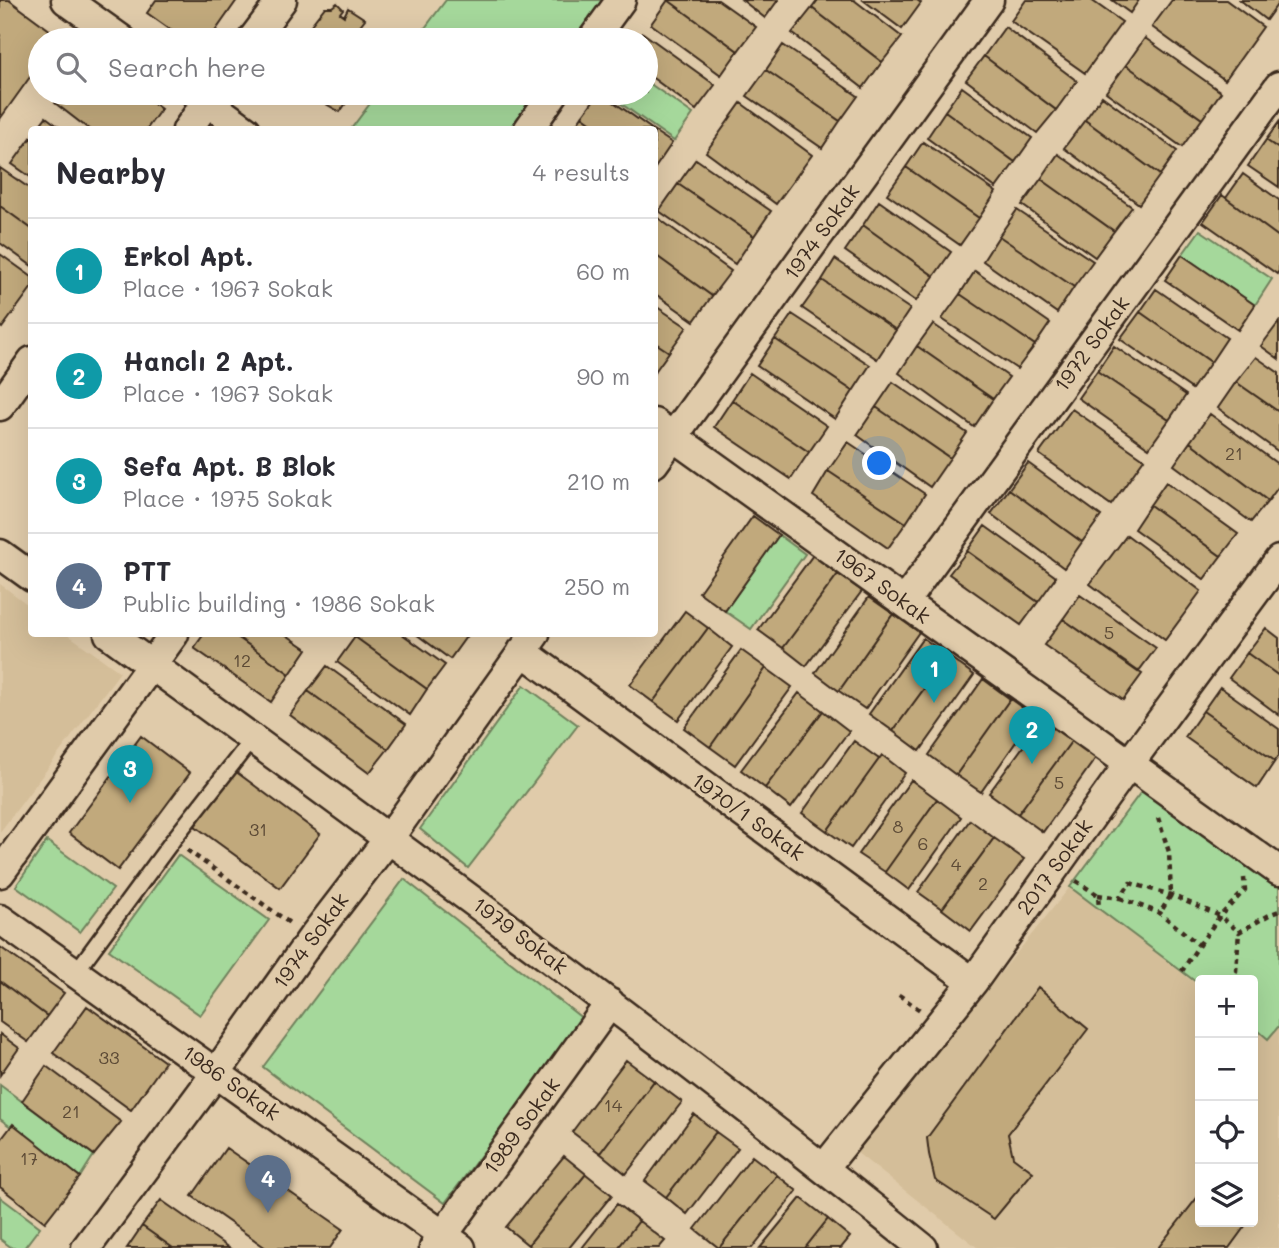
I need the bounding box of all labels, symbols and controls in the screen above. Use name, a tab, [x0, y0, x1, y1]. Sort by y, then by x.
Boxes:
search box	[28, 28, 658, 105]
icon: search	[52, 48, 90, 86]
text: Search here	[108, 50, 266, 84]
text: Nearby	[56, 152, 166, 192]
text: 4 results	[533, 157, 630, 187]
street label: 1974 Sokak	[777, 178, 865, 284]
text: Erkol Apt.	[123, 239, 253, 273]
text: 1	[74, 256, 84, 286]
text: 60 m	[576, 256, 630, 286]
text: Place · 1967 Sokak	[123, 273, 333, 303]
street label: 1972 Sokak	[1047, 290, 1134, 396]
text: Hanclı 2 Apt.	[123, 344, 294, 378]
text: 2	[73, 361, 85, 391]
text: 90 m	[577, 361, 630, 391]
text: Place · 1967 Sokak	[123, 378, 333, 408]
house number: 21	[1225, 441, 1243, 465]
your location	[862, 446, 896, 480]
text: Sefa Apt. B Blok	[123, 449, 336, 483]
text: 3	[72, 466, 86, 496]
text: 210 m	[567, 466, 630, 496]
text: Place · 1975 Sokak	[123, 483, 332, 513]
street label: 1967 Sokak	[829, 541, 936, 629]
text: PTT	[123, 554, 172, 588]
text: 4	[72, 571, 86, 601]
text: 250 m	[564, 571, 630, 601]
text: Public building · 1986 Sokak	[123, 588, 435, 618]
house number: 5	[1104, 620, 1114, 644]
pin: 1	[911, 645, 957, 703]
house number: 12	[233, 648, 251, 672]
pin: 2	[1009, 706, 1055, 764]
pin: 3	[107, 745, 153, 803]
street label: 1970/1 Sokak	[687, 766, 811, 866]
house number: 5	[1054, 770, 1064, 794]
street label: 2017 Sokak	[1010, 813, 1098, 919]
house number: 8	[893, 814, 904, 838]
house number: 31	[249, 817, 267, 841]
house number: 6	[918, 831, 928, 855]
house number: 4	[951, 852, 962, 876]
house number: 2	[978, 871, 988, 895]
street label: 1974 Sokak	[266, 887, 354, 993]
street label: 1979 Sokak	[468, 890, 574, 979]
map controls	[1195, 975, 1258, 1227]
button: +	[1195, 975, 1258, 1038]
street label: 1986 Sokak	[178, 1038, 286, 1125]
button: −	[1195, 1038, 1258, 1101]
house number: 33	[98, 1045, 120, 1069]
street label: 1989 Sokak	[477, 1071, 565, 1179]
house number: 14	[604, 1093, 623, 1117]
house number: 21	[62, 1099, 80, 1123]
button: locate	[1195, 1101, 1258, 1164]
house number: 17	[20, 1146, 38, 1170]
pin: 4	[245, 1155, 291, 1213]
button: layers	[1195, 1164, 1258, 1227]

